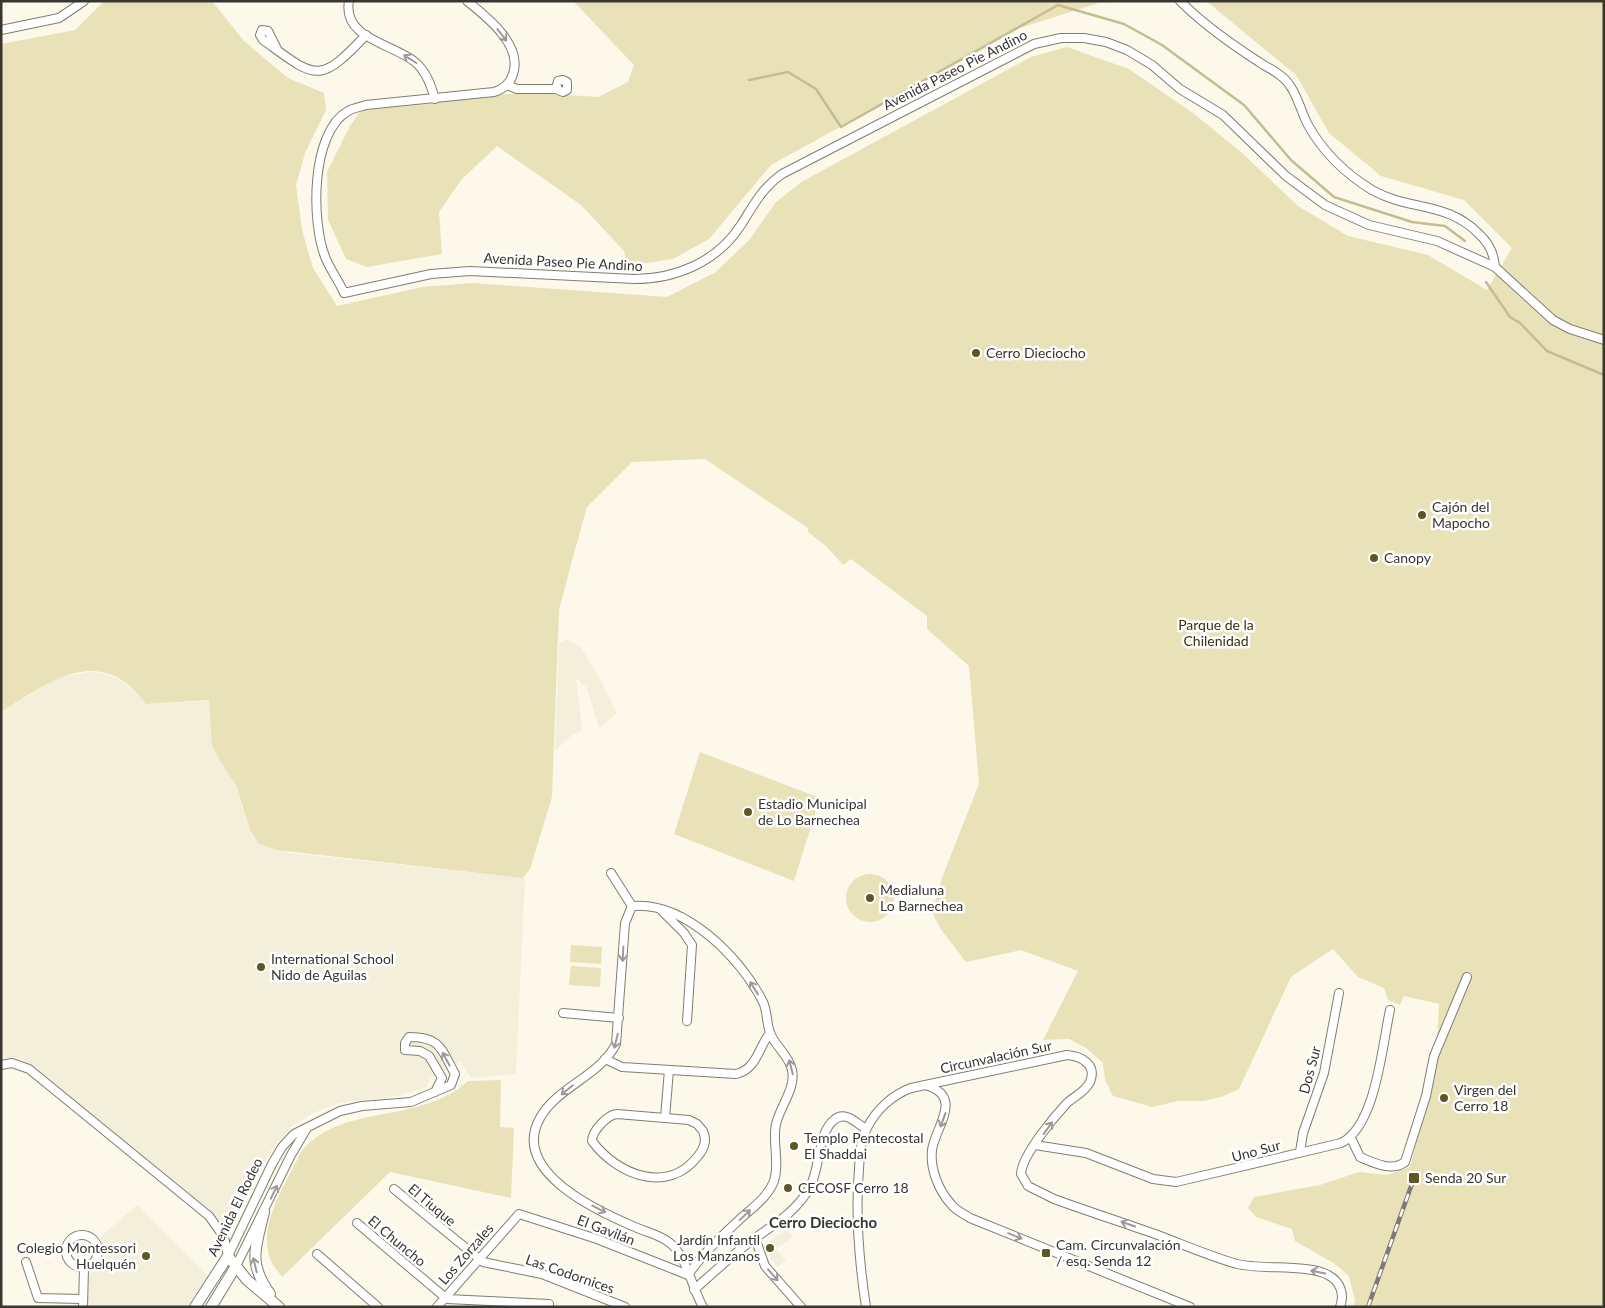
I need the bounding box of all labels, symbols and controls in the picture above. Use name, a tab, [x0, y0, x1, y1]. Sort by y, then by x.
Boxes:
street label: Avenida Paseo Pie Andino	[880, 26, 1030, 113]
one-way arrow	[496, 28, 507, 41]
one-way arrow	[403, 53, 417, 63]
street label: Avenida Paseo Pie Andino	[483, 249, 643, 274]
place label: Cerro Dieciocho	[986, 344, 1086, 361]
marker: Cerro Dieciocho	[970, 347, 982, 359]
place label: Cajón del Mapocho	[1432, 498, 1490, 531]
marker: Cajón del Mapocho	[1416, 509, 1428, 521]
place label: Canopy	[1384, 549, 1432, 566]
marker: Canopy	[1368, 552, 1380, 564]
park label: Parque de la Chilenidad	[1178, 616, 1254, 649]
place label: Estadio Municipal de Lo Barnechea	[758, 795, 867, 828]
marker: Estadio Municipal de Lo Barnechea	[742, 806, 754, 818]
place label: Medialuna Lo Barnechea	[880, 881, 963, 914]
marker: Medialuna Lo Barnechea	[864, 892, 876, 904]
one-way arrow	[619, 945, 628, 961]
place label: International School Nido de Aguilas	[271, 950, 394, 983]
marker: International School Nido de Aguilas	[255, 961, 267, 973]
one-way arrow	[749, 981, 759, 995]
one-way arrow	[611, 1032, 620, 1048]
street label: Circunvalación Sur	[939, 1036, 1053, 1077]
street label: Dos Sur	[1295, 1044, 1324, 1095]
one-way arrow	[440, 1052, 450, 1066]
one-way arrow	[786, 1060, 795, 1076]
place label: Virgen del Cerro 18	[1454, 1081, 1516, 1114]
one-way arrow	[561, 1085, 574, 1096]
marker: Virgen del Cerro 18	[1438, 1092, 1450, 1104]
one-way arrow	[938, 1112, 947, 1128]
one-way arrow	[1043, 1121, 1053, 1135]
place label: Templo Pentecostal El Shaddai	[804, 1129, 924, 1162]
street label: Uno Sur	[1230, 1136, 1282, 1165]
marker: Templo Pentecostal El Shaddai	[788, 1140, 800, 1152]
street label: Avenida El Rodeo	[203, 1155, 266, 1259]
place label: Senda 20 Sur	[1425, 1169, 1506, 1186]
marker: Senda 20 Sur	[1407, 1171, 1421, 1185]
place label: CECOSF Cerro 18	[798, 1179, 909, 1196]
street label: El Tiuque	[405, 1180, 460, 1229]
marker: CECOSF Cerro 18	[782, 1182, 794, 1194]
one-way arrow	[270, 1184, 280, 1199]
one-way arrow	[591, 1205, 606, 1214]
one-way arrow	[739, 1209, 752, 1221]
street label: El Gavilán	[575, 1211, 638, 1248]
street label: El Chuncho	[365, 1212, 430, 1270]
district label: Cerro Dieciocho	[769, 1213, 877, 1231]
one-way arrow	[1120, 1219, 1136, 1229]
street label: Los Zorzales	[434, 1220, 497, 1288]
place label: Jardín Infantil Los Manzanos	[673, 1231, 760, 1264]
one-way arrow	[1007, 1232, 1022, 1241]
place label: Cam. Circunvalación / esq. Senda 12	[1056, 1236, 1180, 1269]
place label: Colegio Montessori Huelquén	[17, 1239, 136, 1272]
marker: Jardín Infantil Los Manzanos	[764, 1242, 776, 1254]
marker: Cam. Circunvalación / esq. Senda 12	[1040, 1247, 1052, 1259]
marker: Colegio Montessori Huelquén	[140, 1250, 152, 1262]
street label: Las Codornices	[523, 1250, 617, 1297]
one-way arrow	[250, 1258, 259, 1274]
one-way arrow	[1310, 1267, 1326, 1276]
one-way arrow	[767, 1269, 779, 1282]

